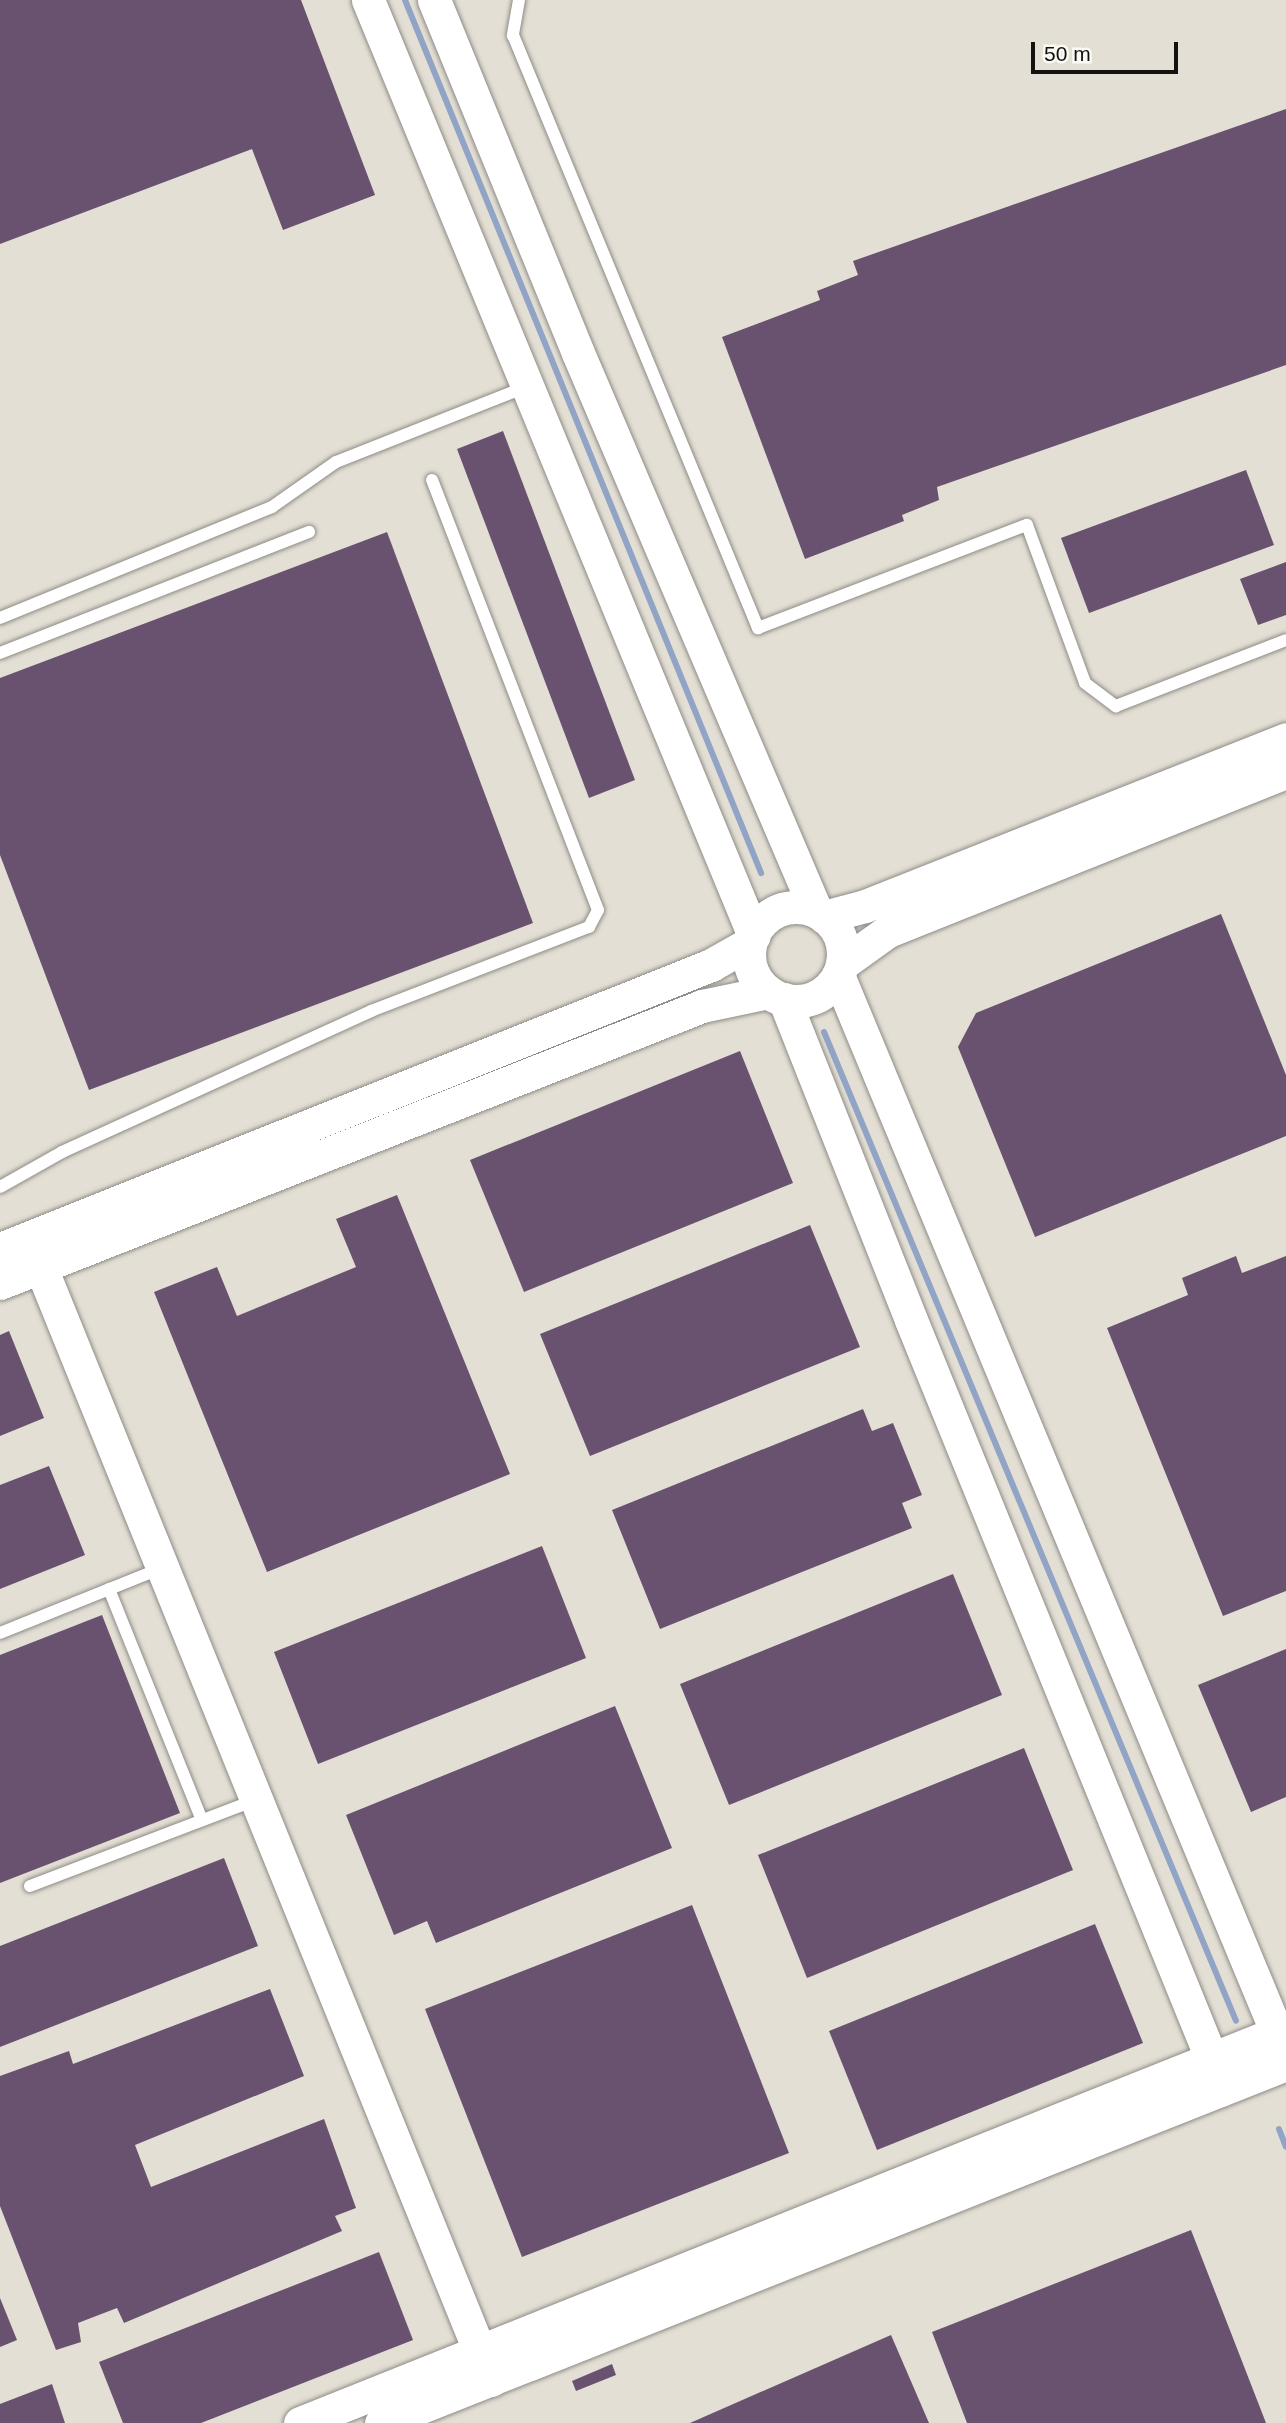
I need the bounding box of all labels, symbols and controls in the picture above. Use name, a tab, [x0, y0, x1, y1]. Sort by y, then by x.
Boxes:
scale bar	[1034, 28, 1181, 72]
text: 50 m	[1044, 42, 1091, 65]

